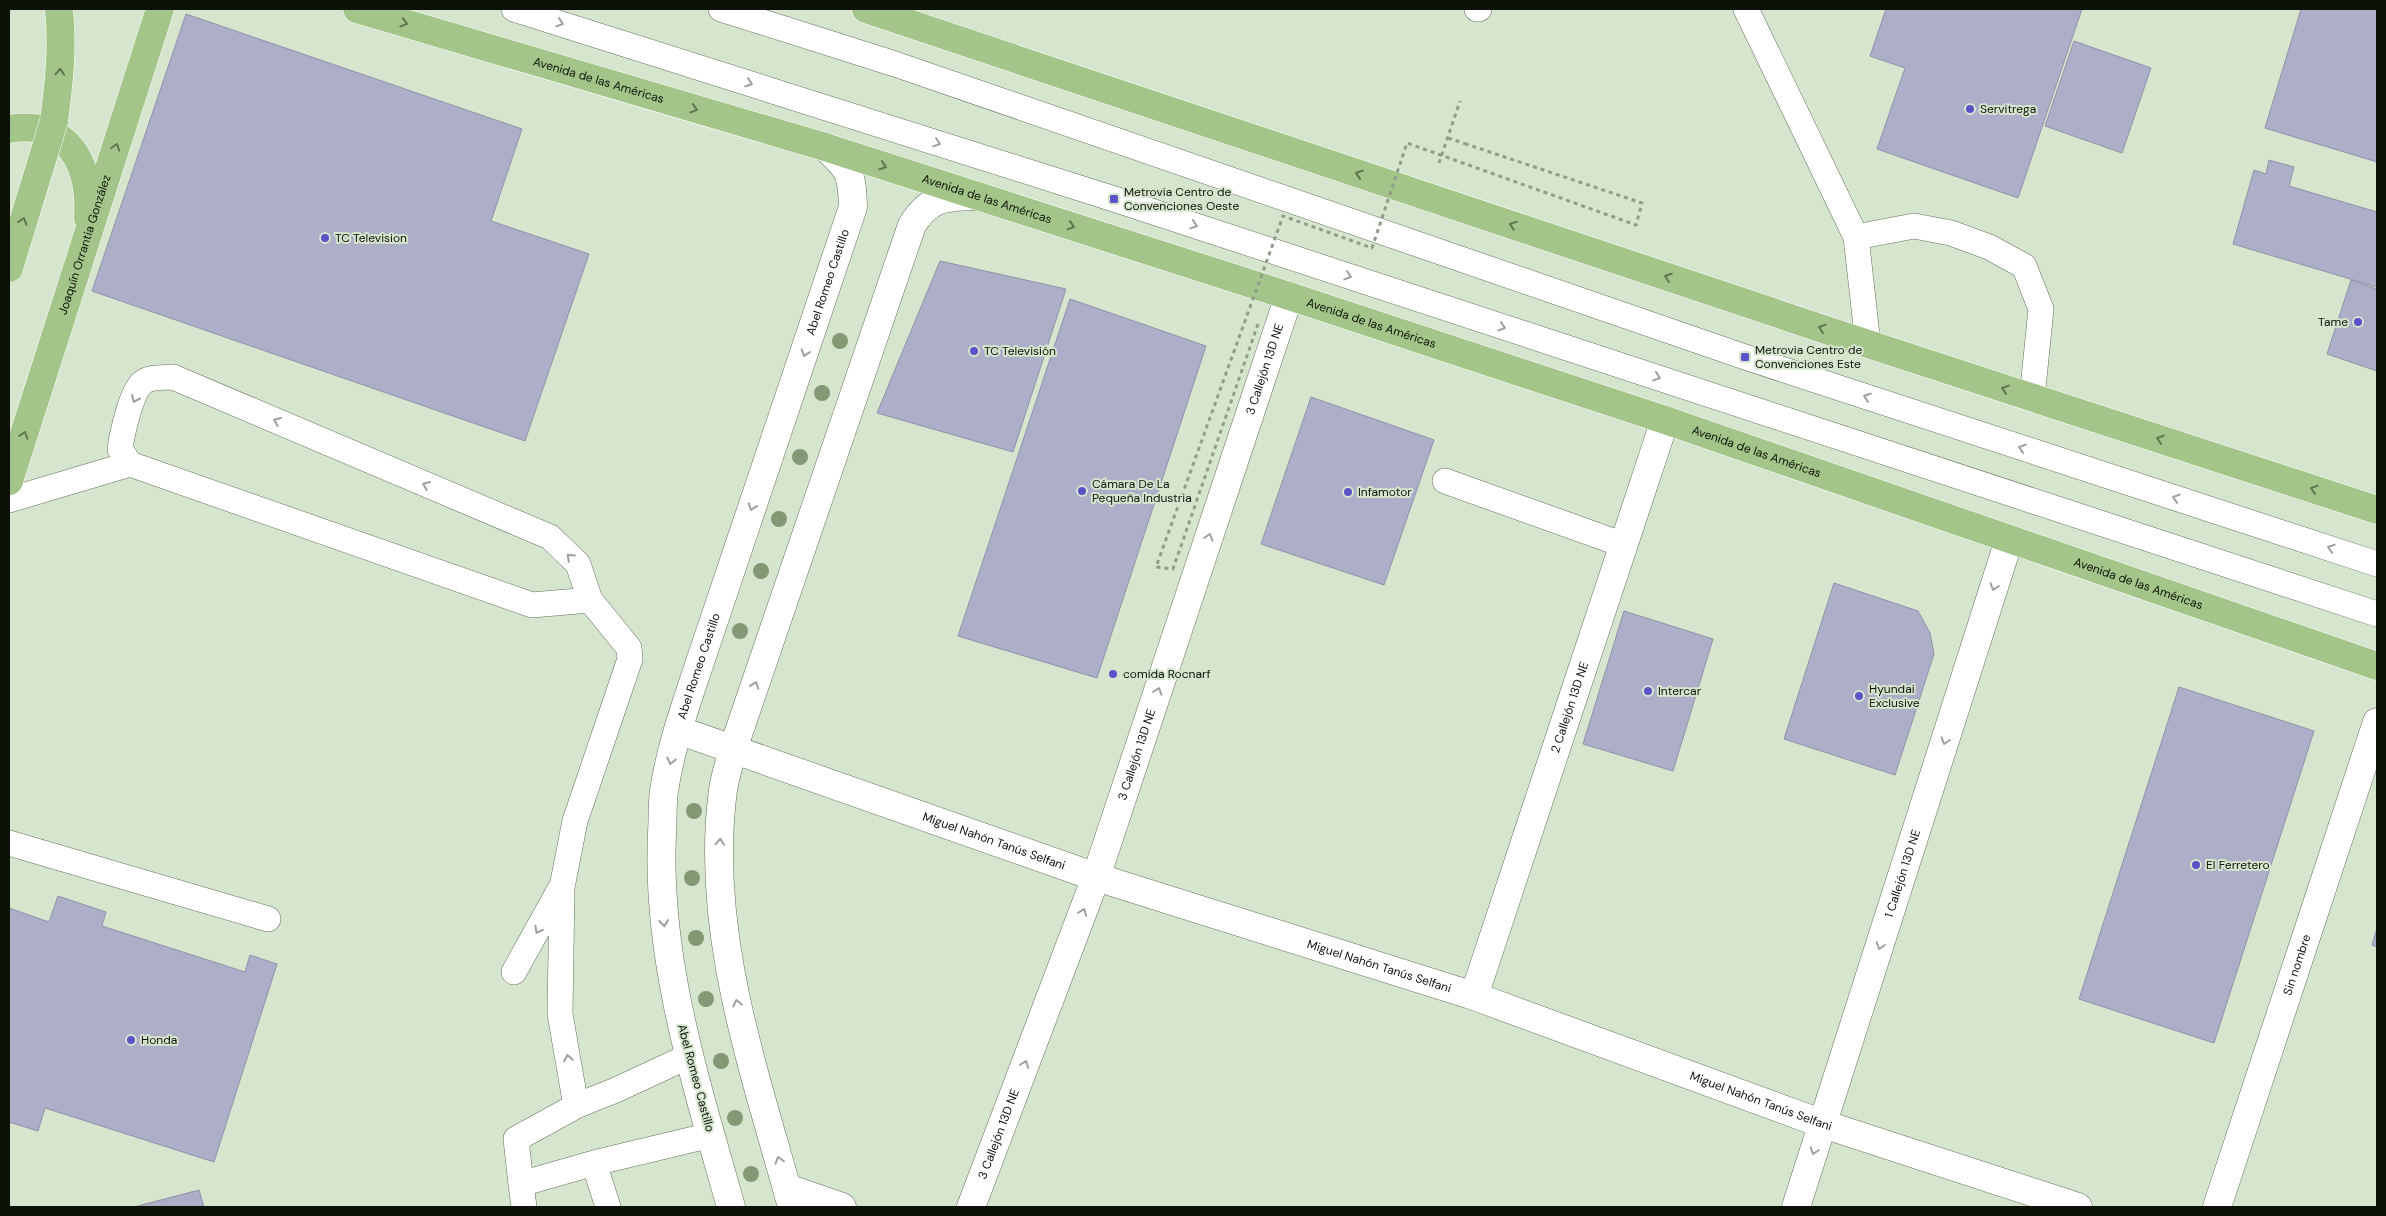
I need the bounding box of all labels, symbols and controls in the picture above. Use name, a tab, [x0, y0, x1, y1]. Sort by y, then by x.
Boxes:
one-way arrow	[399, 17, 407, 27]
one-way arrow	[556, 18, 564, 28]
street label: Avenida de las Américas	[531, 53, 666, 107]
one-way arrow	[54, 68, 65, 76]
one-way arrow	[744, 77, 752, 87]
place label: Servitrega	[1980, 101, 2036, 117]
one-way arrow	[689, 103, 697, 113]
marker: Servitrega	[1964, 103, 1976, 115]
one-way arrow	[932, 137, 941, 147]
one-way arrow	[111, 143, 121, 151]
one-way arrow	[878, 160, 886, 170]
one-way arrow	[1356, 169, 1364, 179]
street label: Avenida de las Américas	[920, 171, 1054, 227]
street label: Joaquín Orrantia González	[55, 173, 114, 317]
place label: Metrovia Centro de Convenciones Oeste	[1124, 184, 1239, 214]
marker: Metrovia Centro de Convenciones Oeste	[1108, 193, 1120, 205]
one-way arrow	[18, 218, 28, 226]
one-way arrow	[1189, 219, 1197, 229]
one-way arrow	[1066, 221, 1074, 231]
one-way arrow	[1510, 221, 1518, 231]
street label: Abel Romeo Castillo	[802, 227, 853, 337]
place label: TC Television	[335, 230, 407, 246]
marker: TC Television	[319, 232, 331, 244]
one-way arrow	[1343, 270, 1352, 280]
one-way arrow	[1664, 273, 1672, 283]
street label: Avenida de las Américas	[1305, 294, 1438, 352]
place label: Tame	[2318, 314, 2348, 330]
marker: Tame	[2352, 316, 2364, 328]
street label: 3 Callejón 13D NE	[1242, 321, 1287, 417]
one-way arrow	[1498, 321, 1506, 331]
one-way arrow	[1818, 324, 1826, 334]
place label: Metrovia Centro de Convenciones Este	[1755, 342, 1862, 372]
place label: TC Televisión	[984, 343, 1056, 359]
marker: TC Televisión	[968, 345, 980, 357]
one-way arrow	[800, 348, 810, 357]
marker: Metrovia Centro de Convenciones Este	[1739, 351, 1751, 363]
one-way arrow	[1652, 372, 1661, 382]
one-way arrow	[2001, 385, 2010, 395]
one-way arrow	[1864, 393, 1872, 403]
one-way arrow	[130, 394, 141, 403]
one-way arrow	[273, 417, 281, 427]
street label: Avenida de las Américas	[1690, 422, 1823, 481]
one-way arrow	[18, 431, 28, 439]
one-way arrow	[2156, 435, 2164, 445]
one-way arrow	[2018, 443, 2027, 453]
place label: Cámara De La Pequeña Industria	[1092, 476, 1192, 506]
one-way arrow	[422, 480, 431, 491]
place label: Infamotor	[1358, 484, 1412, 500]
marker: Cámara De La Pequeña Industria	[1076, 485, 1088, 497]
one-way arrow	[2311, 485, 2319, 495]
marker: Infamotor	[1342, 486, 1354, 498]
one-way arrow	[2173, 494, 2181, 504]
one-way arrow	[748, 502, 758, 511]
one-way arrow	[1203, 534, 1213, 542]
one-way arrow	[2327, 544, 2336, 554]
one-way arrow	[567, 554, 576, 563]
street label: Avenida de las Américas	[2072, 554, 2205, 613]
one-way arrow	[1990, 582, 2000, 590]
street label: Abel Romeo Castillo	[674, 611, 724, 721]
street label: 2 Callejón 13D NE	[1547, 660, 1592, 755]
place label: comida Rocnarf	[1123, 666, 1210, 682]
marker: comida Rocnarf	[1107, 668, 1119, 680]
one-way arrow	[749, 681, 759, 689]
place label: Hyundai Exclusive	[1869, 681, 1920, 711]
place label: Intercar	[1658, 683, 1702, 699]
marker: Intercar	[1642, 685, 1654, 697]
one-way arrow	[1152, 688, 1162, 696]
marker: Hyundai Exclusive	[1853, 690, 1865, 702]
street label: 3 Callejón 13D NE	[1114, 707, 1159, 802]
one-way arrow	[1941, 737, 1951, 745]
one-way arrow	[666, 757, 677, 766]
street label: Miguel Nahón Tanús Selfani	[920, 809, 1068, 874]
street label: 1 Callejón 13D NE	[1881, 827, 1924, 920]
one-way arrow	[714, 838, 725, 846]
place label: El Ferretero	[2206, 857, 2270, 873]
marker: El Ferretero	[2190, 859, 2202, 871]
one-way arrow	[1077, 908, 1087, 916]
one-way arrow	[658, 919, 669, 927]
one-way arrow	[534, 924, 544, 933]
street label: Sin nombre	[2279, 932, 2314, 997]
street label: Miguel Nahón Tanús Selfani	[1305, 936, 1453, 996]
one-way arrow	[1876, 942, 1886, 950]
one-way arrow	[733, 999, 743, 1008]
street label: Abel Romeo Castillo	[674, 1022, 718, 1134]
place label: Honda	[141, 1032, 177, 1048]
marker: Honda	[125, 1034, 137, 1046]
one-way arrow	[563, 1054, 573, 1062]
one-way arrow	[1020, 1060, 1030, 1068]
street label: Miguel Nahón Tanús Selfani	[1688, 1068, 1834, 1134]
street label: 3 Callejón 13D NE	[974, 1087, 1023, 1181]
one-way arrow	[1810, 1146, 1820, 1155]
one-way arrow	[775, 1157, 785, 1165]

